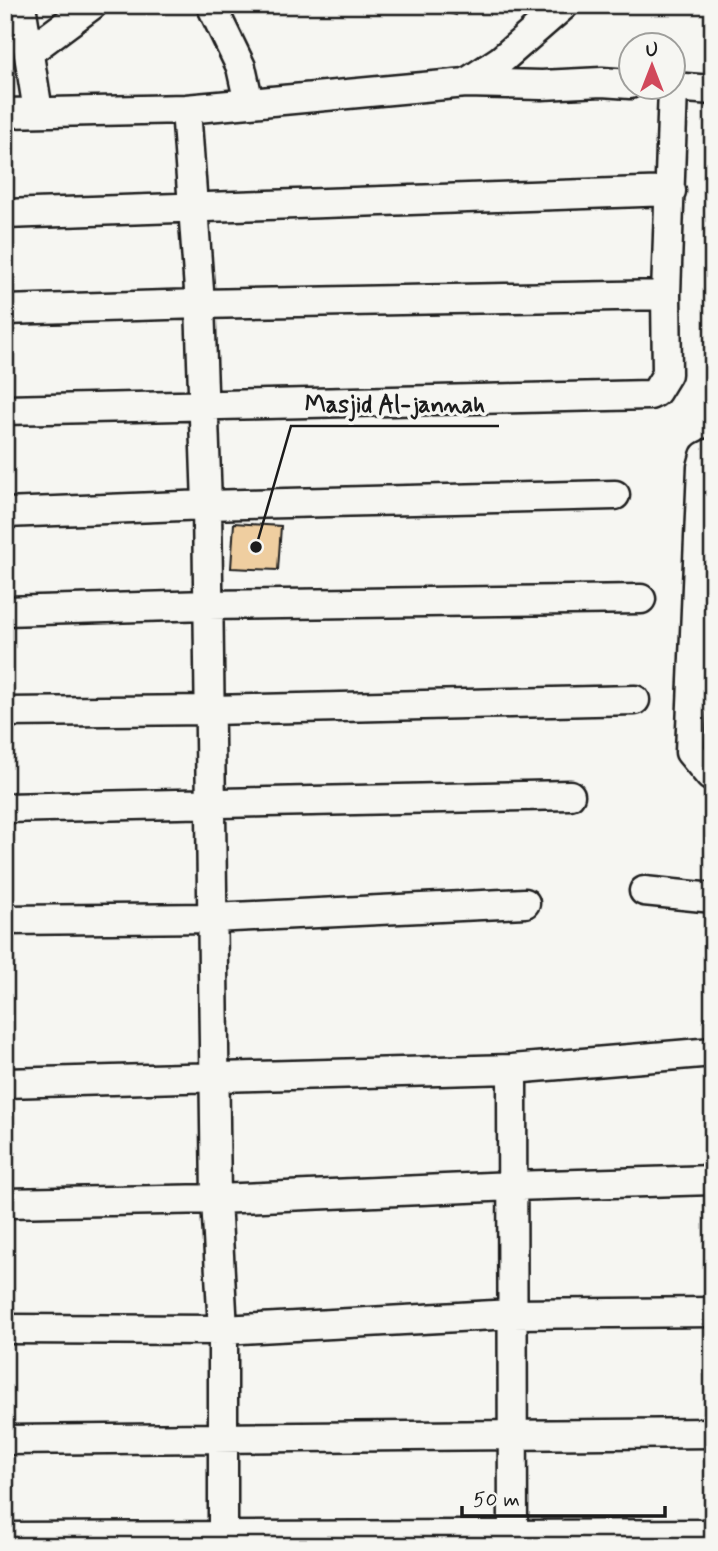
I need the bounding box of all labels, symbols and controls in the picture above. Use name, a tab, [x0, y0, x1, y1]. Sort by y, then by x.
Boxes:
north arrow	[616, 32, 686, 102]
text: U	[646, 38, 658, 63]
callout: Masjid Al-jannah	[291, 381, 499, 426]
text: Masjid Al-jannah	[305, 390, 485, 422]
scale bar	[462, 1474, 666, 1518]
text: 50 m	[473, 1486, 520, 1514]

